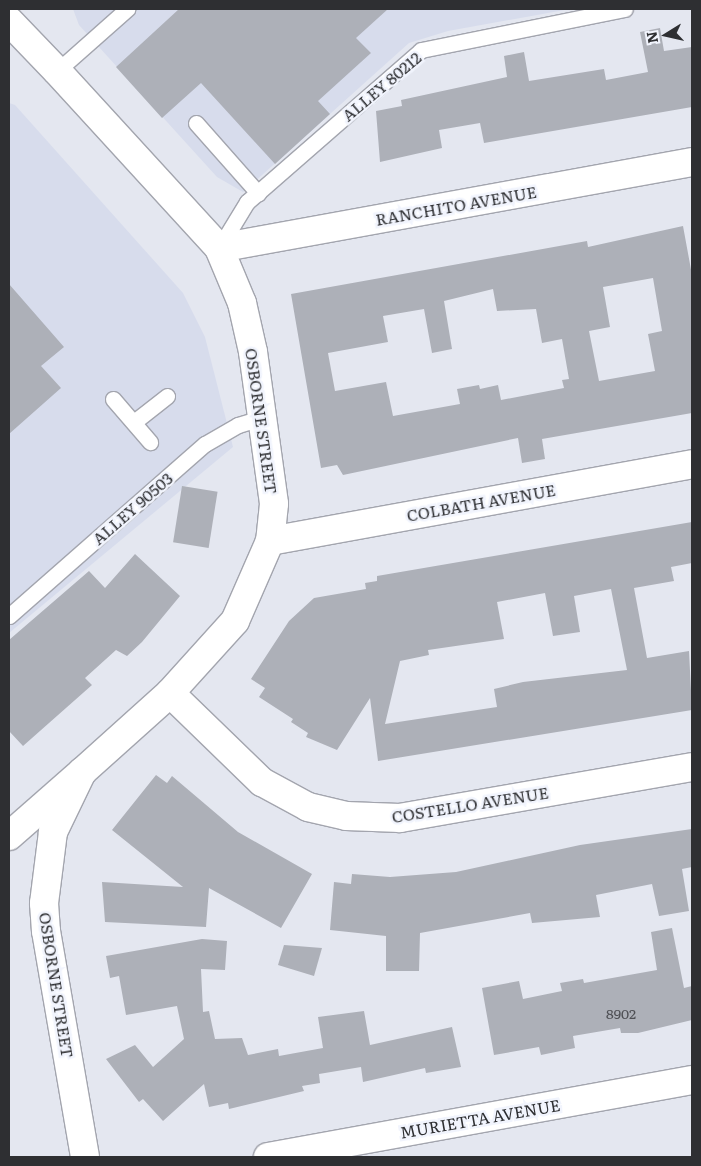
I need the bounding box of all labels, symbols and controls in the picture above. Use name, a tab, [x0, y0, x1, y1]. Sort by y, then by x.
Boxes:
north arrow	[641, 10, 691, 60]
text: N	[640, 30, 662, 45]
street label: ALLEY 80212	[338, 47, 424, 125]
street label: RANCHITO AVENUE	[374, 181, 538, 229]
street label: OSBORNE STREET	[242, 347, 282, 495]
street label: ALLEY 90503	[88, 468, 176, 548]
street label: COLBATH AVENUE	[405, 479, 557, 525]
street label: COSTELLO AVENUE	[390, 782, 550, 826]
street label: OSBORNE STREET	[36, 911, 78, 1059]
house number: 8902	[606, 1005, 636, 1021]
street label: MURIETTA AVENUE	[398, 1094, 562, 1142]

